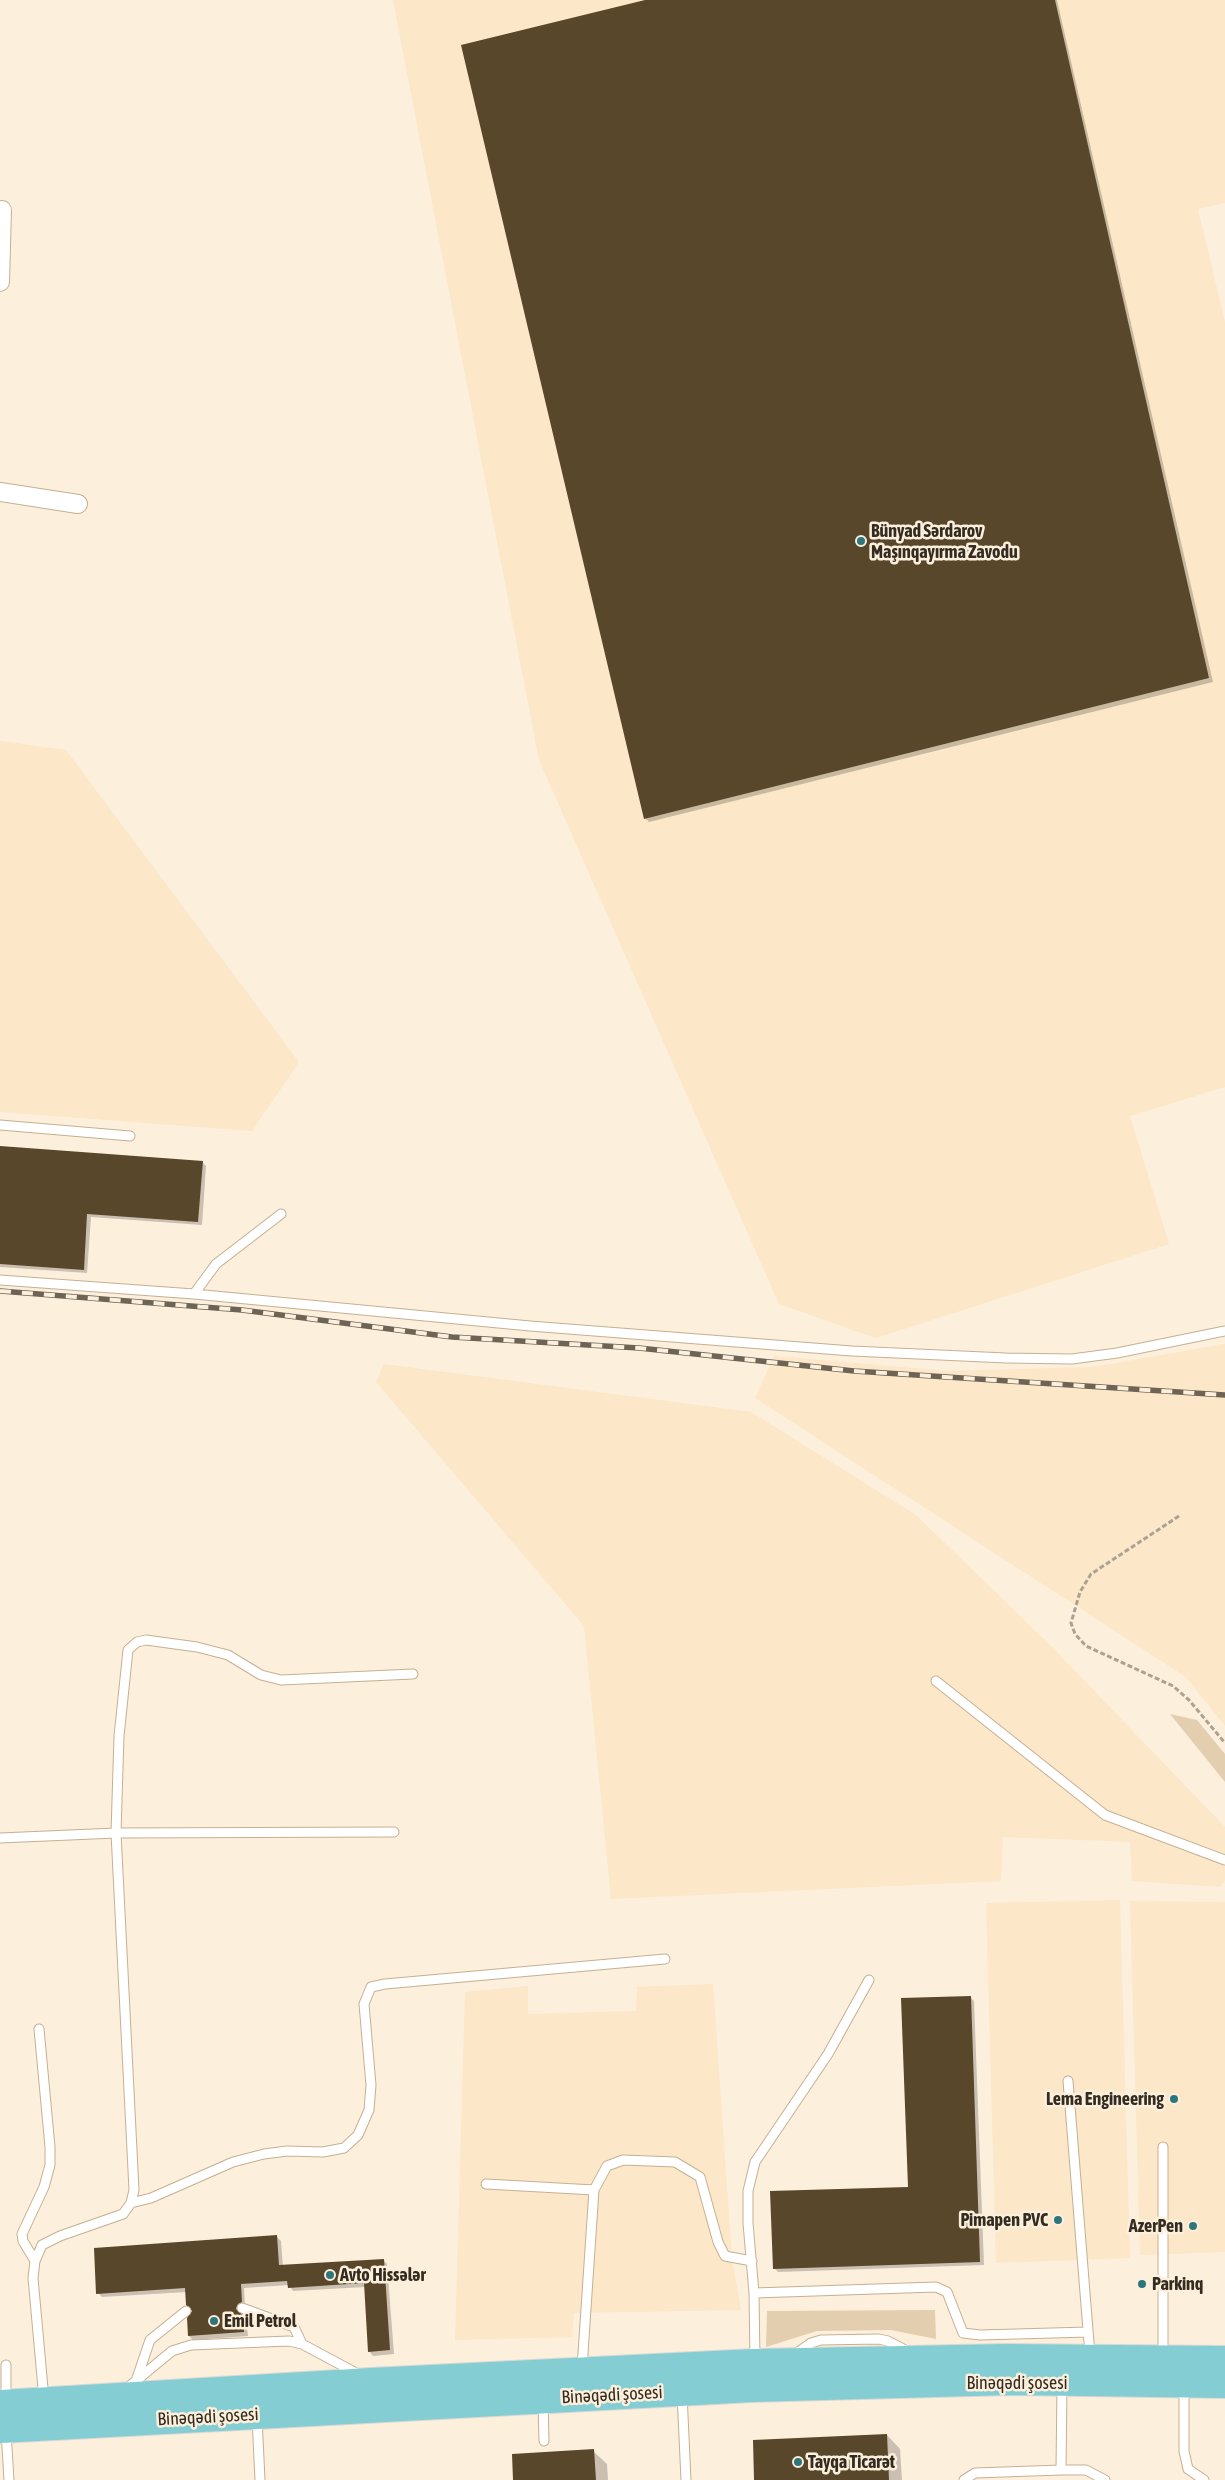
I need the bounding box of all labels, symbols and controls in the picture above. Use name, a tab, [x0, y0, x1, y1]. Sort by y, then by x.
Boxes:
place label: Bünyad Sərdarov Maşınqayırma Zavodu	[871, 520, 1018, 562]
marker: Bünyad Sərdarov Maşınqayırma Zavodu	[855, 535, 867, 547]
place label: Lema Engineering	[1046, 2088, 1164, 2110]
marker: Lema Engineering	[1168, 2093, 1180, 2105]
place label: Pimapen PVC	[960, 2209, 1048, 2231]
marker: Pimapen PVC	[1052, 2214, 1064, 2226]
place label: AzerPen	[1129, 2215, 1183, 2237]
marker: AzerPen	[1187, 2220, 1199, 2232]
place label: Avto Hissələr	[340, 2264, 426, 2286]
marker: Avto Hissələr	[324, 2269, 336, 2281]
place label: Parkinq	[1152, 2273, 1203, 2295]
marker: Parkinq	[1136, 2278, 1148, 2290]
place label: Emil Petrol	[224, 2310, 297, 2332]
marker: Emil Petrol	[208, 2315, 220, 2327]
street label: Binəqədi şosesi	[966, 2372, 1068, 2394]
street label: Binəqədi şosesi	[561, 2382, 663, 2408]
street label: Binəqədi şosesi	[157, 2404, 259, 2430]
place label: Tayqa Ticarət	[808, 2451, 895, 2473]
marker: Tayqa Ticarət	[792, 2456, 804, 2468]

